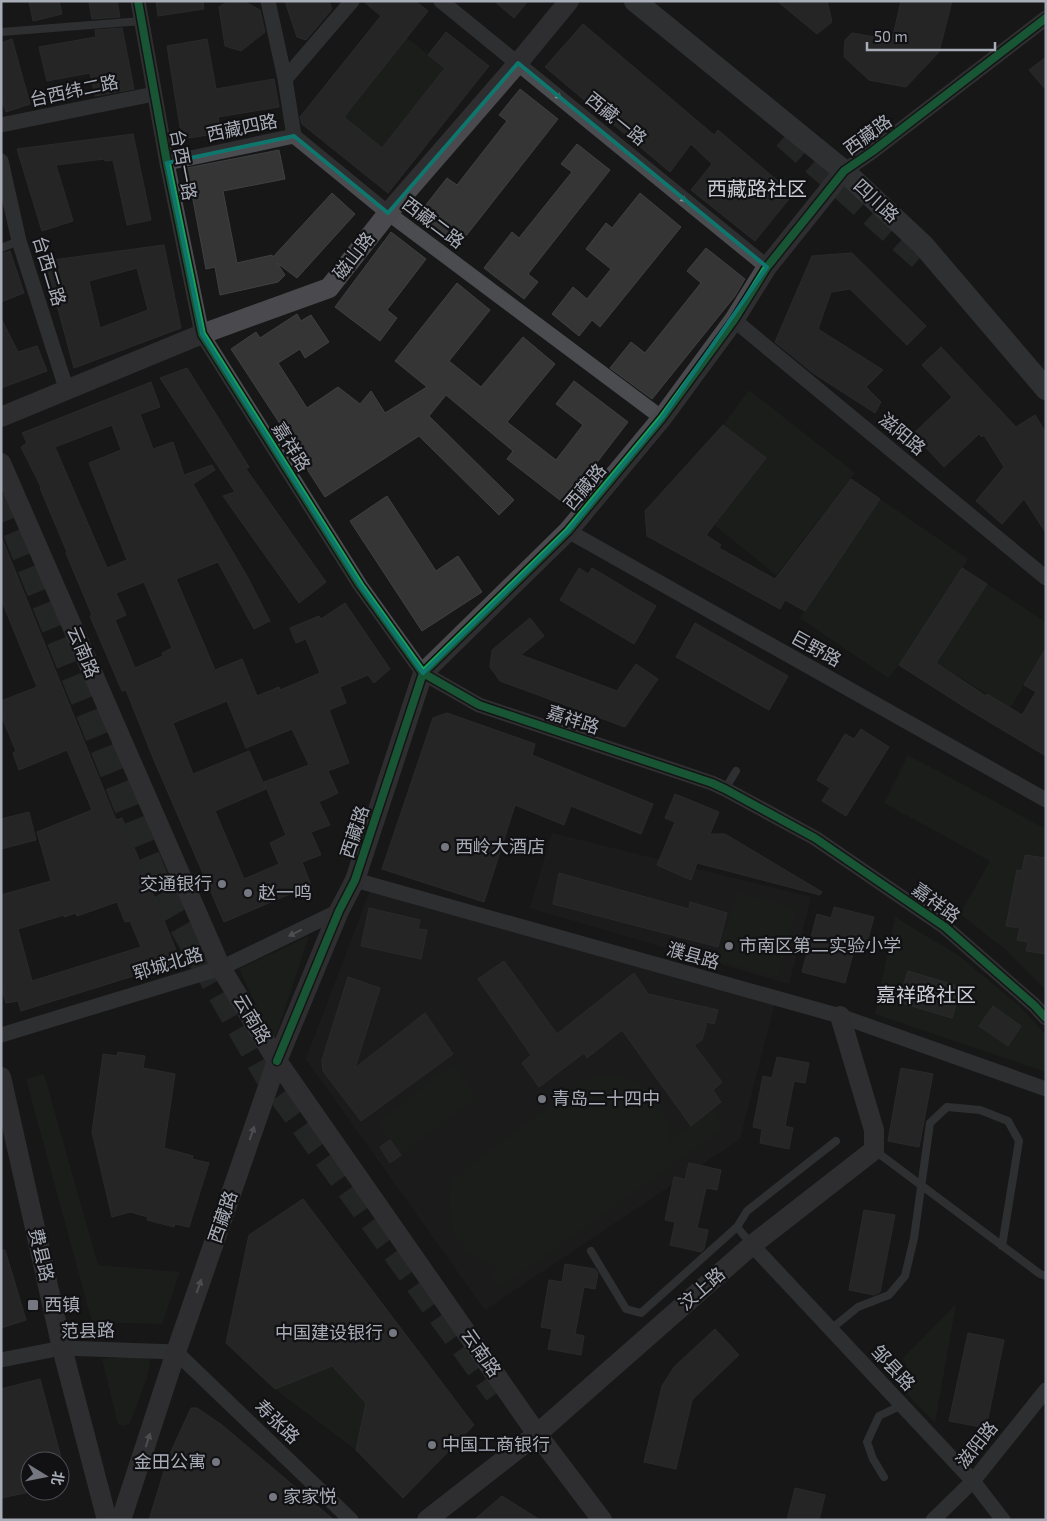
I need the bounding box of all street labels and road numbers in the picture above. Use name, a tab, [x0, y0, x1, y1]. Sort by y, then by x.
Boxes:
street label: 台西纬二路	[27, 70, 120, 110]
street label: 西藏一路	[582, 87, 652, 149]
street label: 西藏四路	[204, 109, 279, 145]
street label: 西藏路	[839, 109, 896, 159]
street label: 台西一路	[166, 127, 202, 202]
street label: 四川路	[849, 174, 904, 227]
street label: 西藏二路	[398, 192, 469, 253]
street label: 磁山路	[328, 227, 379, 283]
street label: 台西二路	[29, 233, 71, 308]
street label: 滋阳路	[875, 407, 930, 459]
street label: 嘉祥路	[268, 418, 315, 475]
street label: 西藏路	[558, 459, 610, 514]
street label: 云南路	[63, 622, 105, 681]
street label: 巨野路	[788, 625, 845, 671]
street label: 嘉祥路	[544, 700, 602, 738]
street label: 西藏路	[335, 803, 373, 861]
street label: 嘉祥路	[908, 877, 965, 927]
street label: 濮县路	[664, 937, 722, 973]
street label: 郓城北路	[130, 942, 205, 984]
street label: 云南路	[230, 990, 276, 1047]
street label: 西藏路	[203, 1188, 241, 1246]
street label: 费县路	[25, 1226, 59, 1284]
street label: 汶上路	[674, 1262, 729, 1314]
street label: 范县路	[61, 1319, 115, 1341]
street label: 云南路	[457, 1324, 506, 1381]
street label: 邹县路	[867, 1340, 920, 1395]
street label: 寿张路	[251, 1395, 305, 1448]
street label: 滋阳路	[951, 1416, 1002, 1472]

